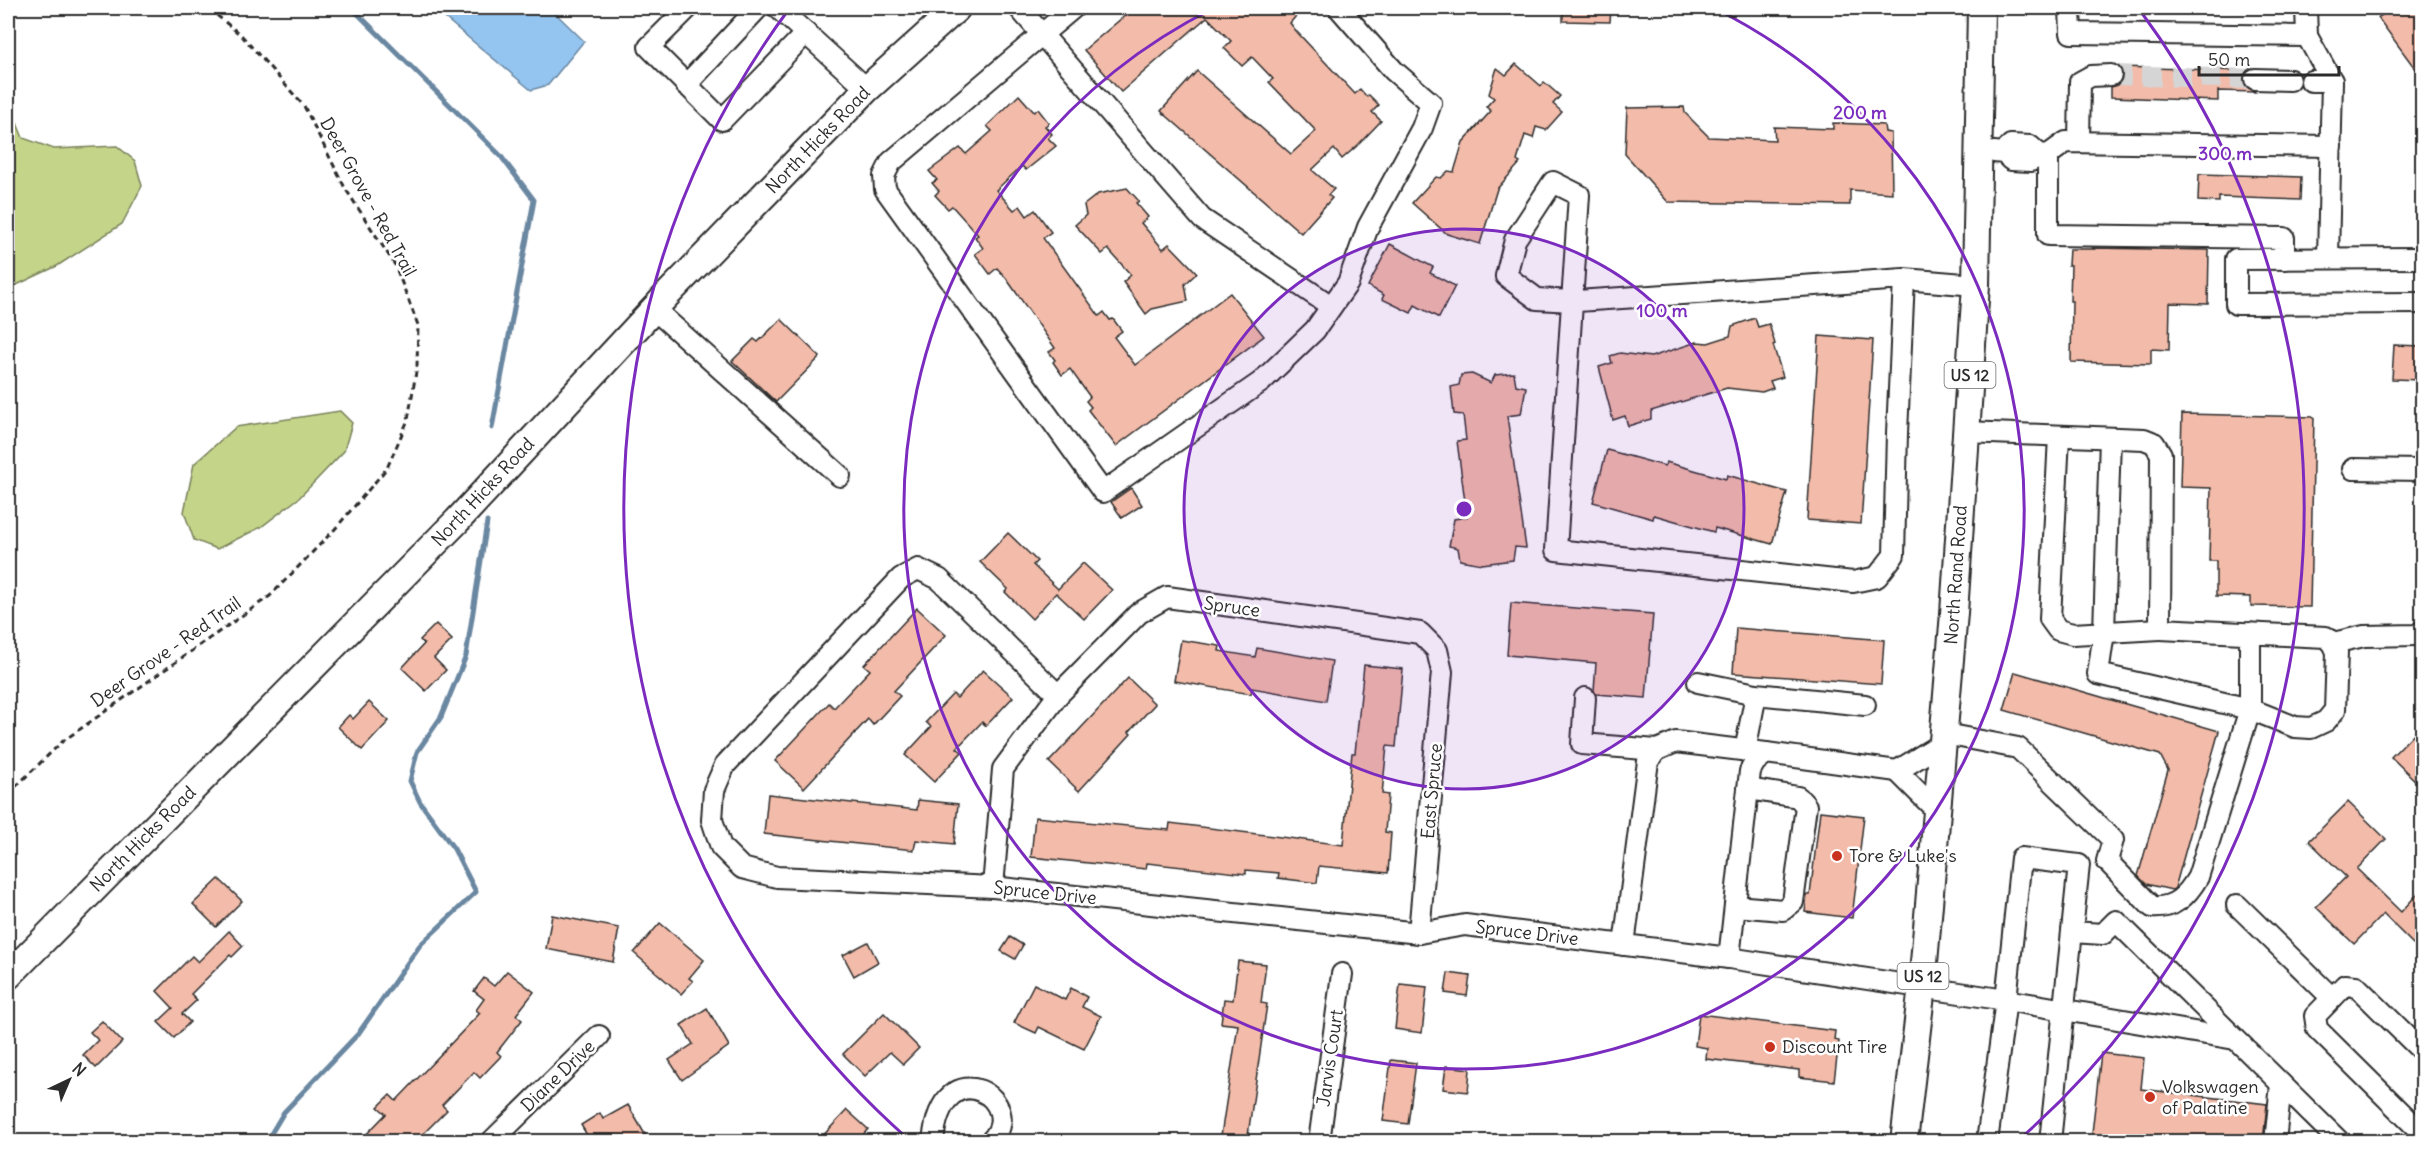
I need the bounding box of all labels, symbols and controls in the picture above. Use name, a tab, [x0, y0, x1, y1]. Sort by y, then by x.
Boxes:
scale bar	[2199, 39, 2338, 77]
text: 50 m	[2208, 48, 2250, 71]
street label: North Hicks Road	[761, 81, 875, 198]
text: 200 m	[1833, 101, 1887, 124]
street label: Deer Grove - Red Trail	[315, 113, 422, 280]
text: 300 m	[2198, 142, 2252, 165]
text: 100 m	[1637, 299, 1688, 322]
road number: US 12	[1944, 362, 1996, 388]
street label: North Hicks Road	[426, 432, 539, 551]
centre of rings	[1454, 499, 1474, 519]
street label: North Rand Road	[1939, 504, 1972, 645]
street label: Deer Grove - Red Trail	[86, 591, 245, 712]
street label: Spruce	[1202, 591, 1262, 622]
street label: East Spruce	[1416, 742, 1447, 840]
street label: North Hicks Road	[85, 781, 201, 896]
place label: Tore & Luke's	[1849, 844, 1957, 867]
marker: Tore & Luke's	[1830, 849, 1844, 863]
street label: Spruce Drive	[992, 876, 1098, 909]
street label: Spruce Drive	[1474, 915, 1580, 950]
road number: US 12	[1898, 963, 1948, 989]
street label: Jarvis Court	[1311, 1008, 1348, 1108]
street label: Diane Drive	[516, 1035, 599, 1117]
place label: Discount Tire	[1782, 1035, 1887, 1058]
marker: Discount Tire	[1763, 1040, 1777, 1054]
north arrow	[39, 1050, 99, 1110]
text: N	[68, 1058, 90, 1080]
place label: Volkswagen of Palatine	[2162, 1075, 2259, 1119]
marker: Volkswagen of Palatine	[2143, 1090, 2157, 1104]

